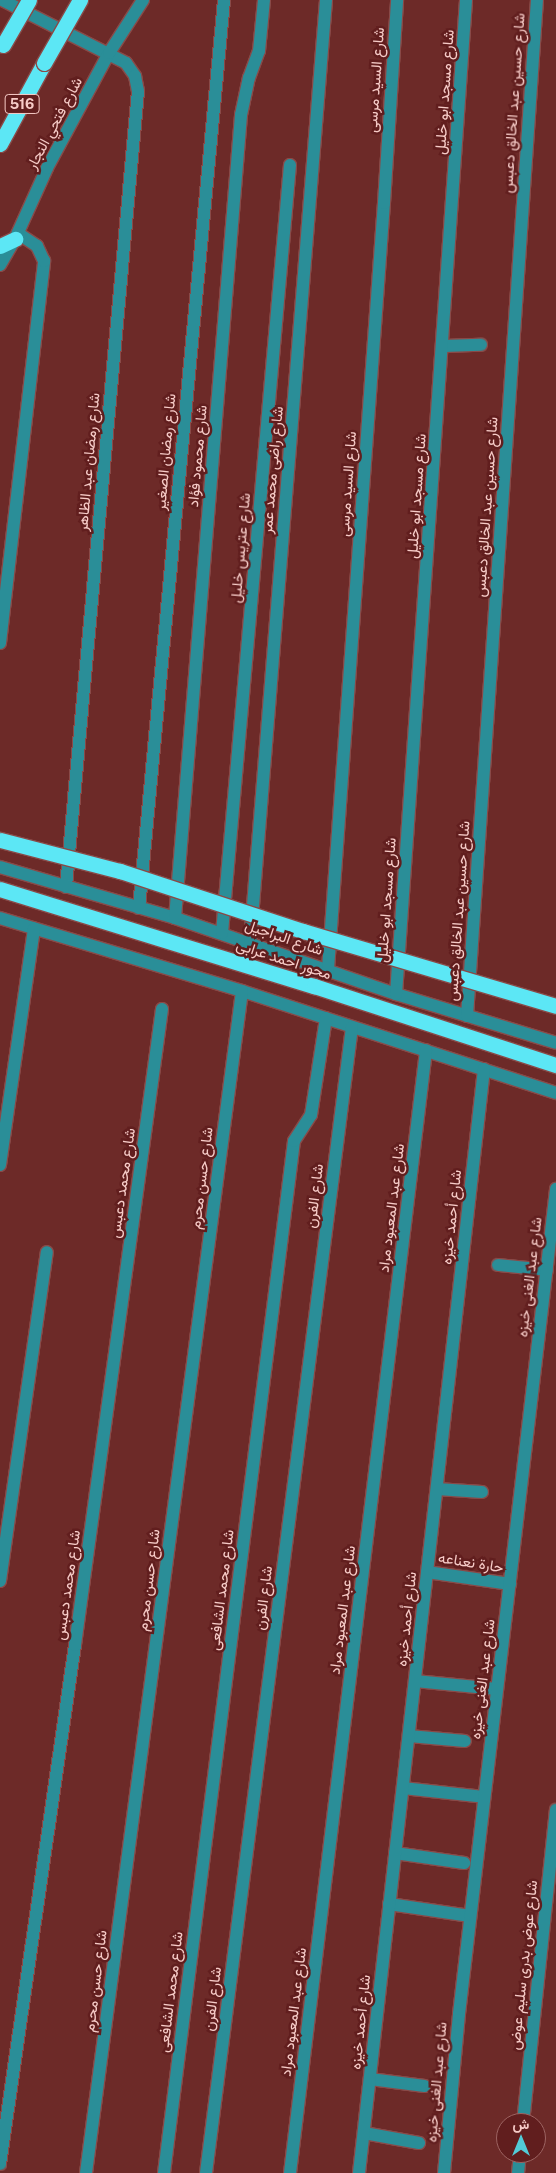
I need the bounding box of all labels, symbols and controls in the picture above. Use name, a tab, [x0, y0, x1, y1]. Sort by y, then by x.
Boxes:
street label: شارع حسين عبد الخالق دعبس	[498, 12, 528, 194]
street label: شارع السيد مرسى	[362, 27, 388, 133]
street label: شارع مسجد ابو خليل	[431, 29, 457, 155]
street label: شارع فتحي النجار	[22, 74, 86, 172]
road number: 516	[5, 92, 40, 116]
street label: شارع رمضان عبد الظاهر	[73, 392, 103, 532]
street label: شارع رمضان الصغير	[151, 393, 179, 511]
street label: شارع محمود فؤاد	[184, 404, 210, 508]
street label: شارع راضى محمد عمر	[257, 405, 287, 535]
street label: شارع حسين عبد الخالق دعبس	[471, 416, 501, 598]
street label: شارع السيد مرسى	[334, 431, 360, 537]
street label: شارع مسجد ابو خليل	[403, 433, 429, 559]
street label: شارع عتريس خليل	[226, 492, 254, 604]
street label: شارع حسين عبد الخالق دعبس	[443, 820, 473, 1002]
street label: شارع مسجد ابو خليل	[373, 837, 399, 963]
street label: شارع البراجيل	[243, 915, 325, 959]
street label: محور احمد عرابى	[234, 935, 334, 983]
street label: شارع حسن محرم	[186, 1126, 216, 1230]
street label: شارع محمد دعبس	[105, 1127, 139, 1239]
street label: شارع عبد المعبود مراد	[374, 1143, 408, 1273]
street label: شارع الفرن	[301, 1163, 327, 1229]
street label: شارع أحمد خيزه	[437, 1169, 465, 1265]
street label: شارع عبد الغنى خيزه	[513, 1216, 545, 1338]
street label: شارع حسن محرم	[133, 1528, 163, 1632]
street label: شارع محمد الشافعى	[205, 1528, 237, 1652]
street label: شارع محمد دعبس	[50, 1529, 84, 1641]
street label: شارع عبد المعبود مراد	[325, 1545, 359, 1675]
street label: حارة نعناعه	[437, 1548, 505, 1576]
street label: شارع الفرن	[250, 1565, 276, 1631]
street label: شارع أحمد خيزه	[392, 1571, 420, 1667]
street label: شارع عبد الغنى خيزه	[466, 1618, 498, 1740]
street label: شارع عوض بدرى سليم عوض	[505, 1879, 541, 2051]
street label: شارع حسن محرم	[80, 1929, 110, 2033]
street label: شارع محمد الشافعى	[154, 1930, 186, 2054]
street label: شارع عبد المعبود مراد	[276, 1947, 310, 2077]
street label: شارع الفرن	[199, 1966, 225, 2032]
street label: شارع أحمد خيزه	[346, 1974, 374, 2070]
street label: شارع عبد الغنى خيزه	[422, 2021, 450, 2143]
north arrow	[496, 2113, 546, 2163]
text: ش	[513, 2116, 529, 2132]

